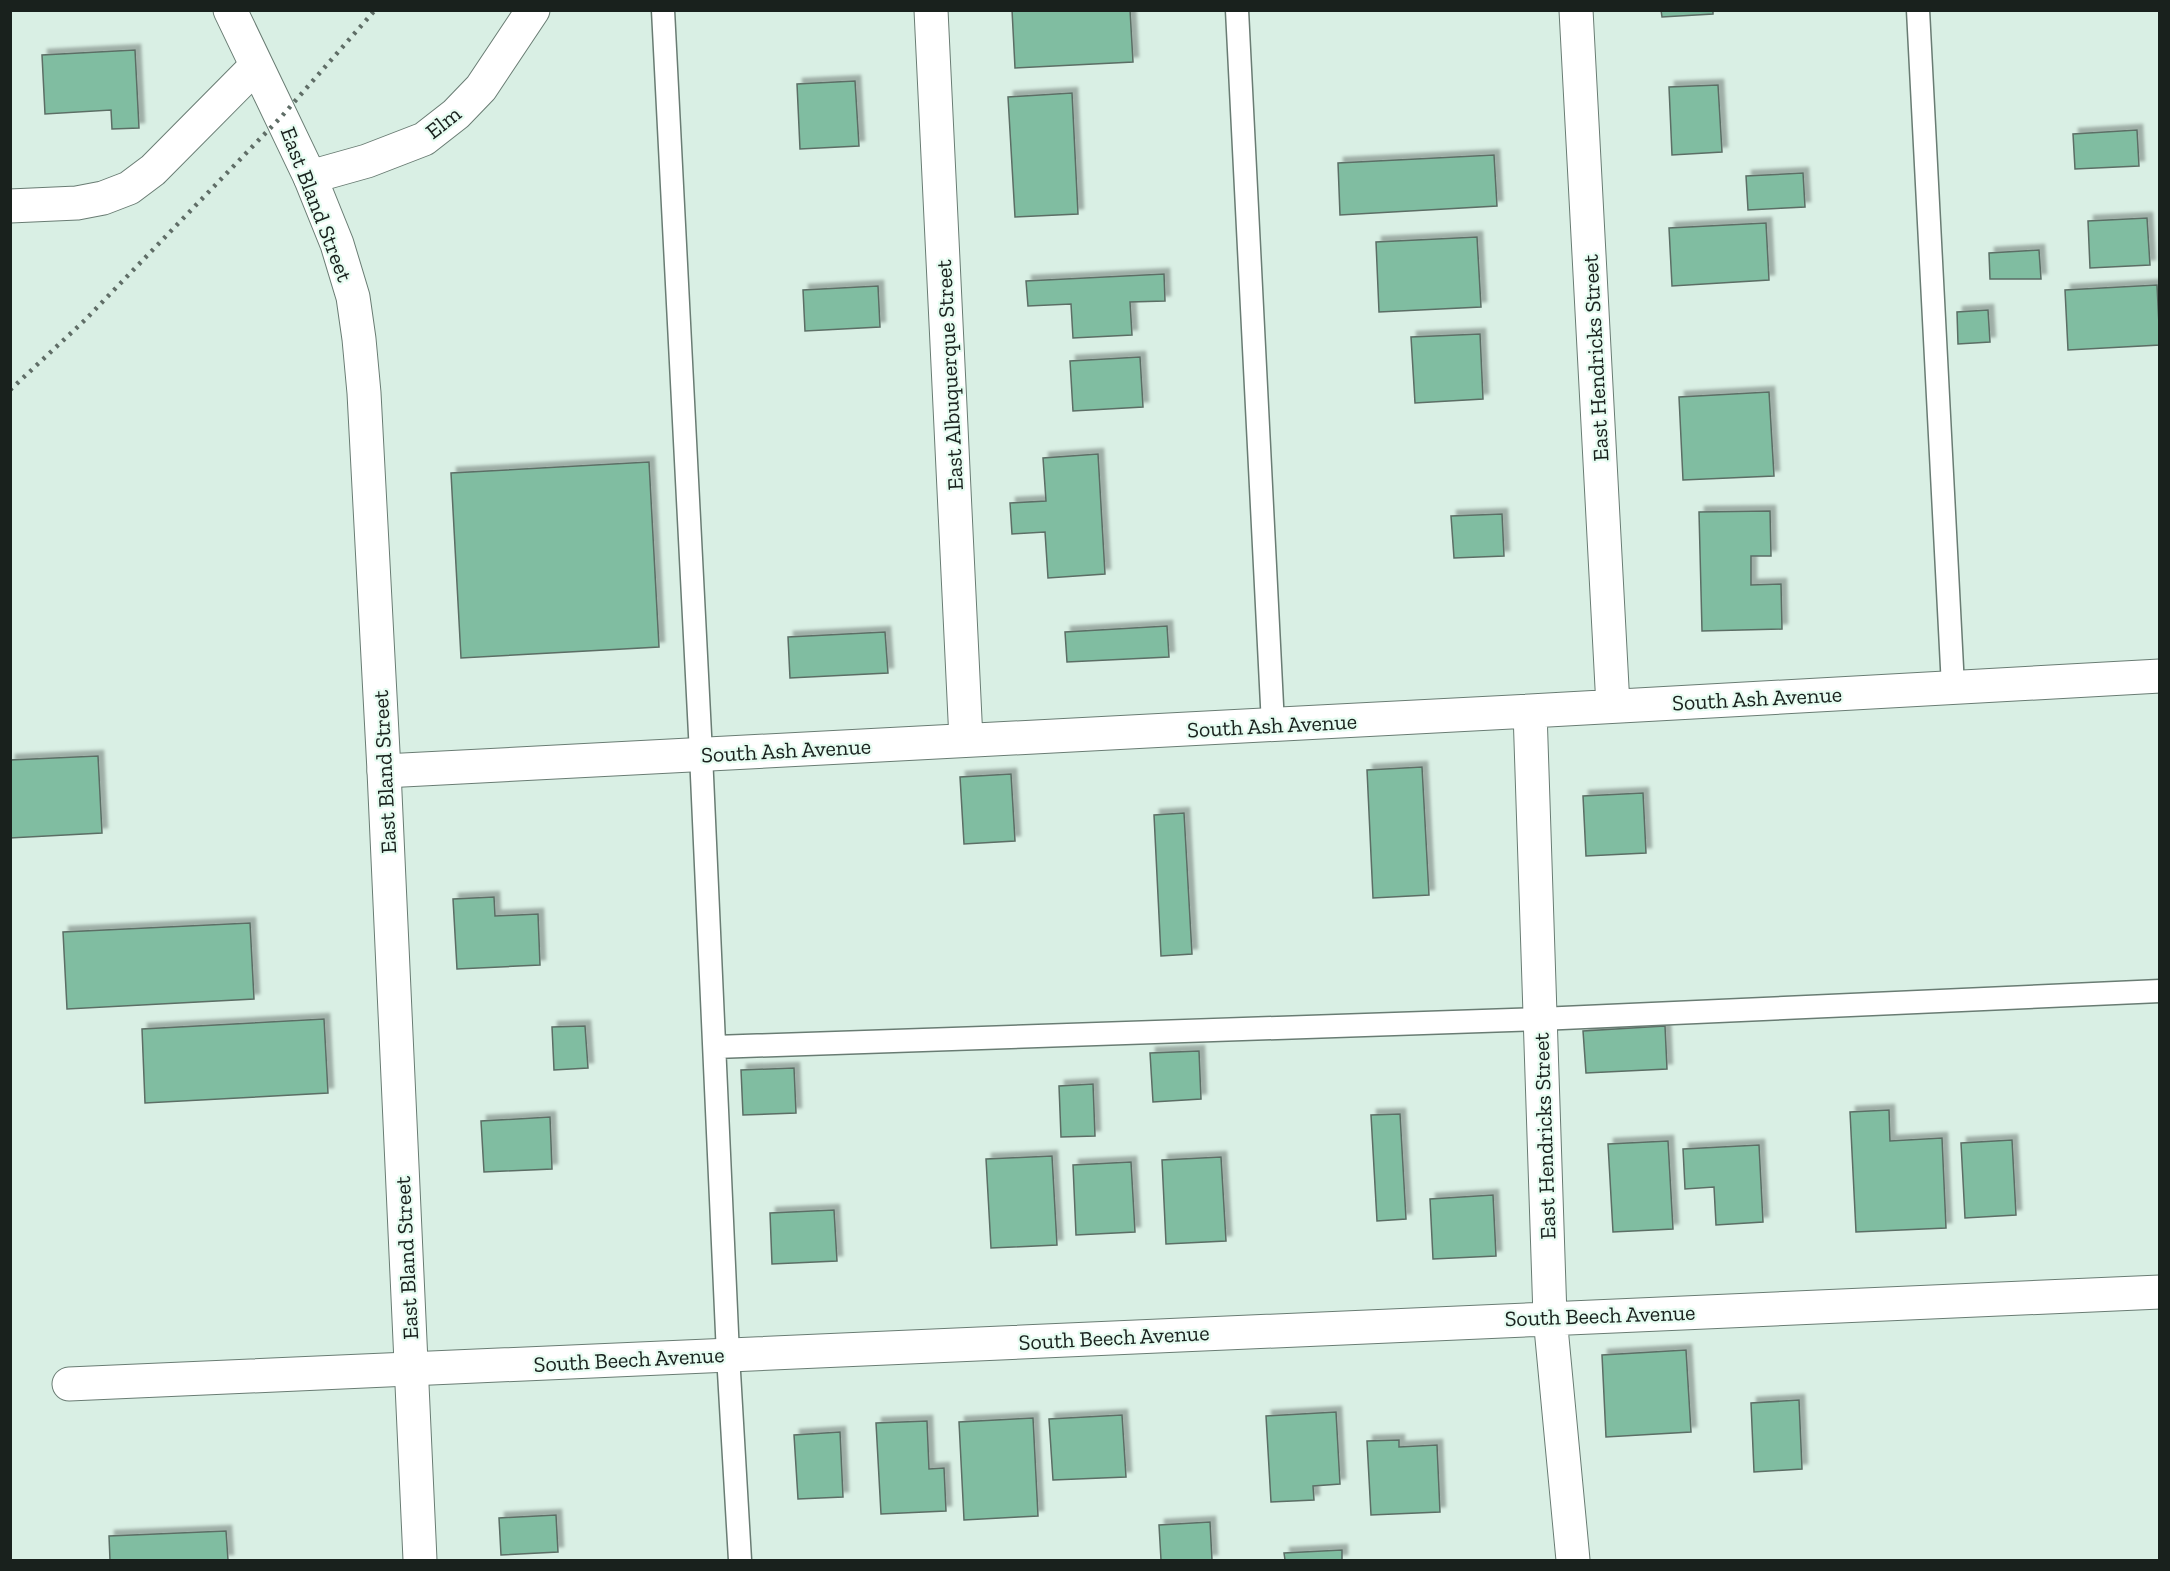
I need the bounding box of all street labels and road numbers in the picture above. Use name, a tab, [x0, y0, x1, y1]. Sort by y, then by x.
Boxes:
street label: Elm	[420, 100, 467, 145]
street label: East Bland Street	[275, 123, 359, 286]
street label: East Hendricks Street	[1577, 253, 1614, 462]
street label: East Albuquerque Street	[930, 258, 969, 491]
street label: South Ash Avenue	[1671, 681, 1843, 716]
street label: East Bland Street	[367, 689, 402, 854]
street label: South Ash Avenue	[1186, 708, 1358, 743]
street label: South Ash Avenue	[700, 733, 872, 768]
street label: East Hendricks Street	[1527, 1031, 1562, 1240]
street label: East Bland Street	[389, 1175, 424, 1340]
street label: South Beech Avenue	[1504, 1299, 1696, 1332]
street label: South Beech Avenue	[1018, 1319, 1210, 1356]
street label: South Beech Avenue	[533, 1341, 725, 1378]

